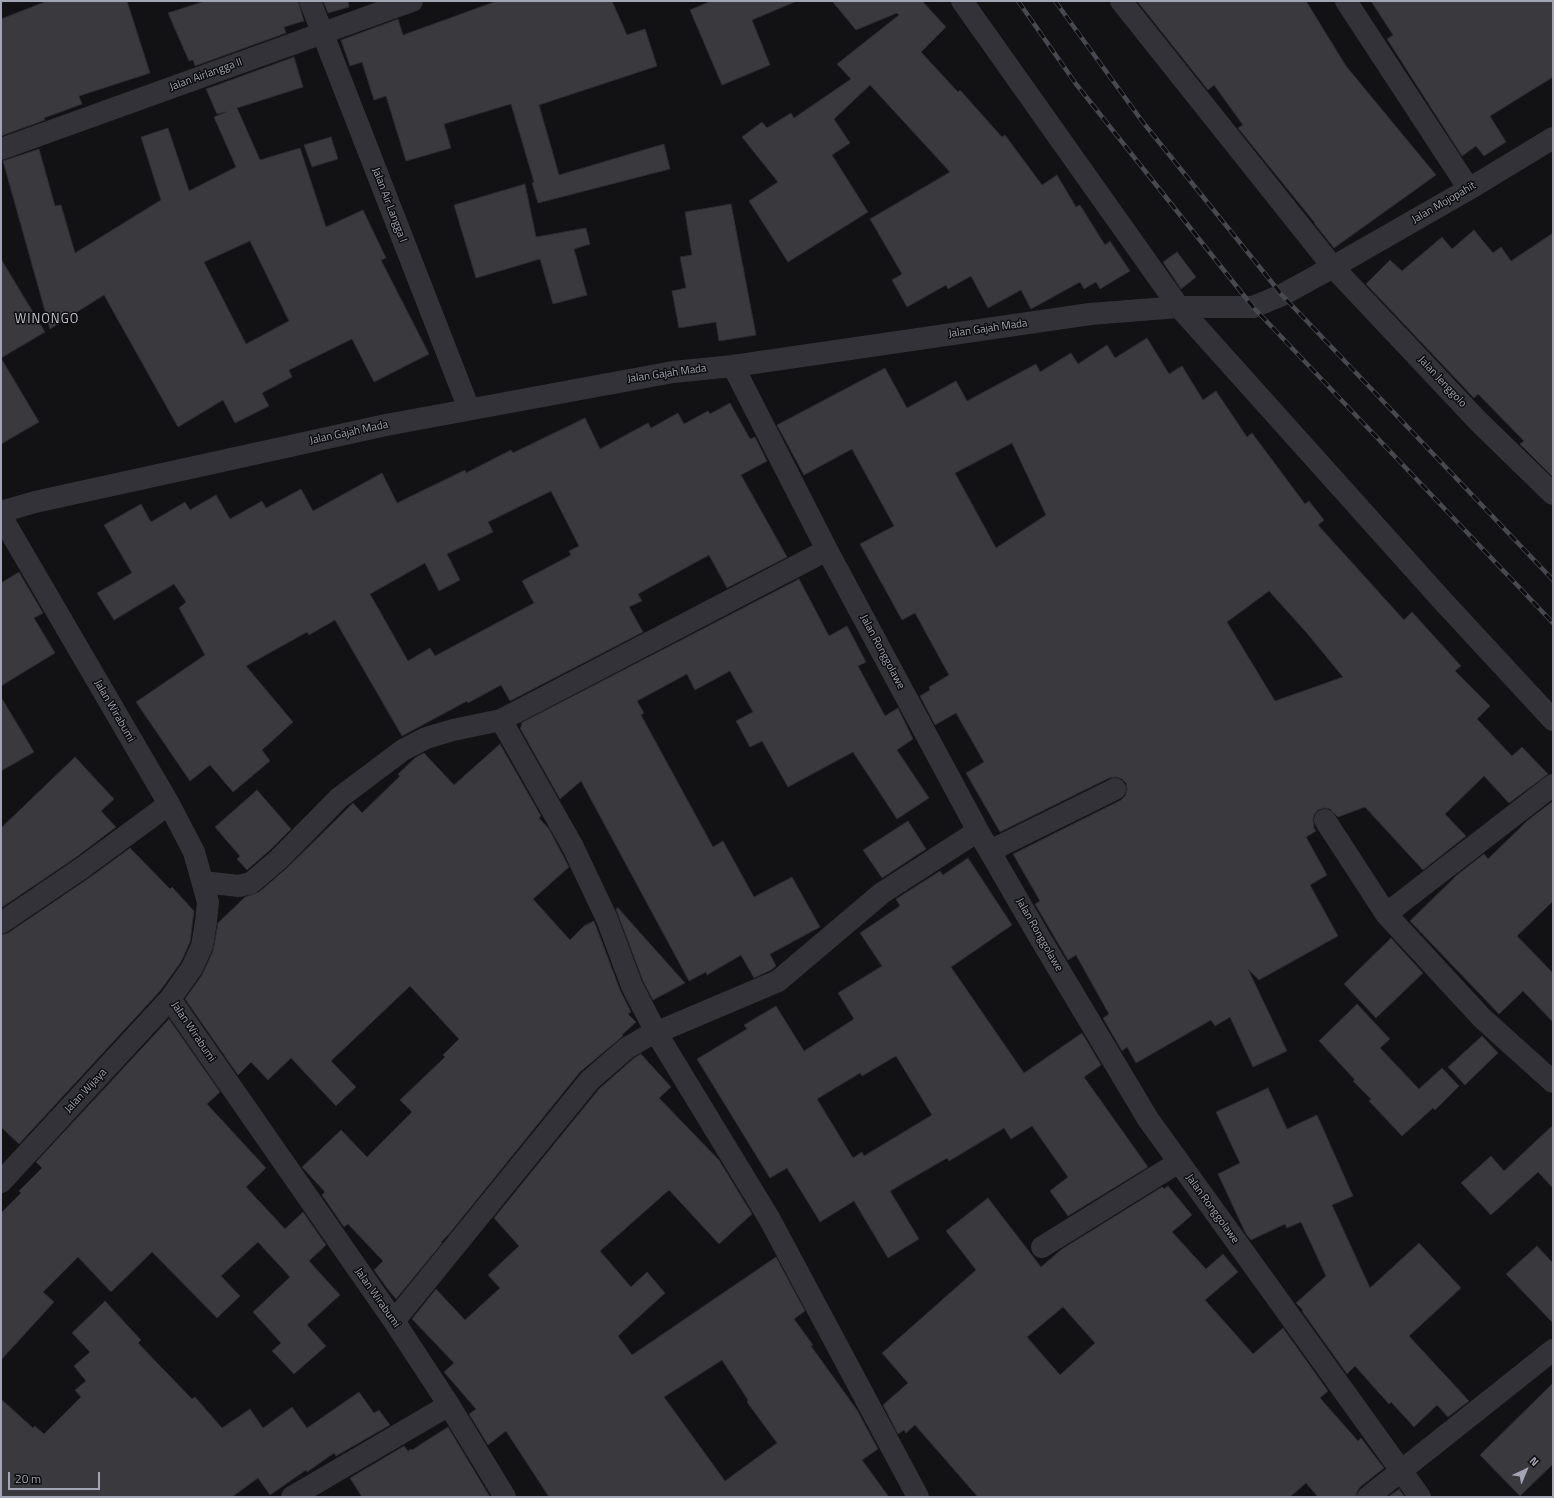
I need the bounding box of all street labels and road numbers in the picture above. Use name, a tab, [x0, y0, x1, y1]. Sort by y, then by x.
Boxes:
street label: Jalan Airlangga II	[168, 56, 244, 94]
street label: Jalan Air Langga I	[369, 166, 409, 244]
street label: Jalan Mojopahit	[1410, 179, 1478, 227]
street label: Jalan Gajah Mada	[948, 317, 1028, 341]
street label: Jalan Jenggolo	[1415, 354, 1469, 410]
street label: Jalan Gajah Mada	[627, 362, 707, 386]
street label: Jalan Gajah Mada	[309, 418, 389, 448]
street label: Jalan Ronggolawe	[857, 612, 907, 692]
street label: Jalan Wirabumi	[91, 677, 137, 745]
street label: Jalan Ronggolawe	[1013, 896, 1065, 974]
street label: Jalan Wirabumi	[168, 999, 218, 1065]
street label: Jalan Wijaya	[62, 1066, 110, 1116]
street label: Jalan Ronggolawe	[1182, 1172, 1242, 1246]
street label: Jalan Wirabumi	[352, 1266, 402, 1330]

